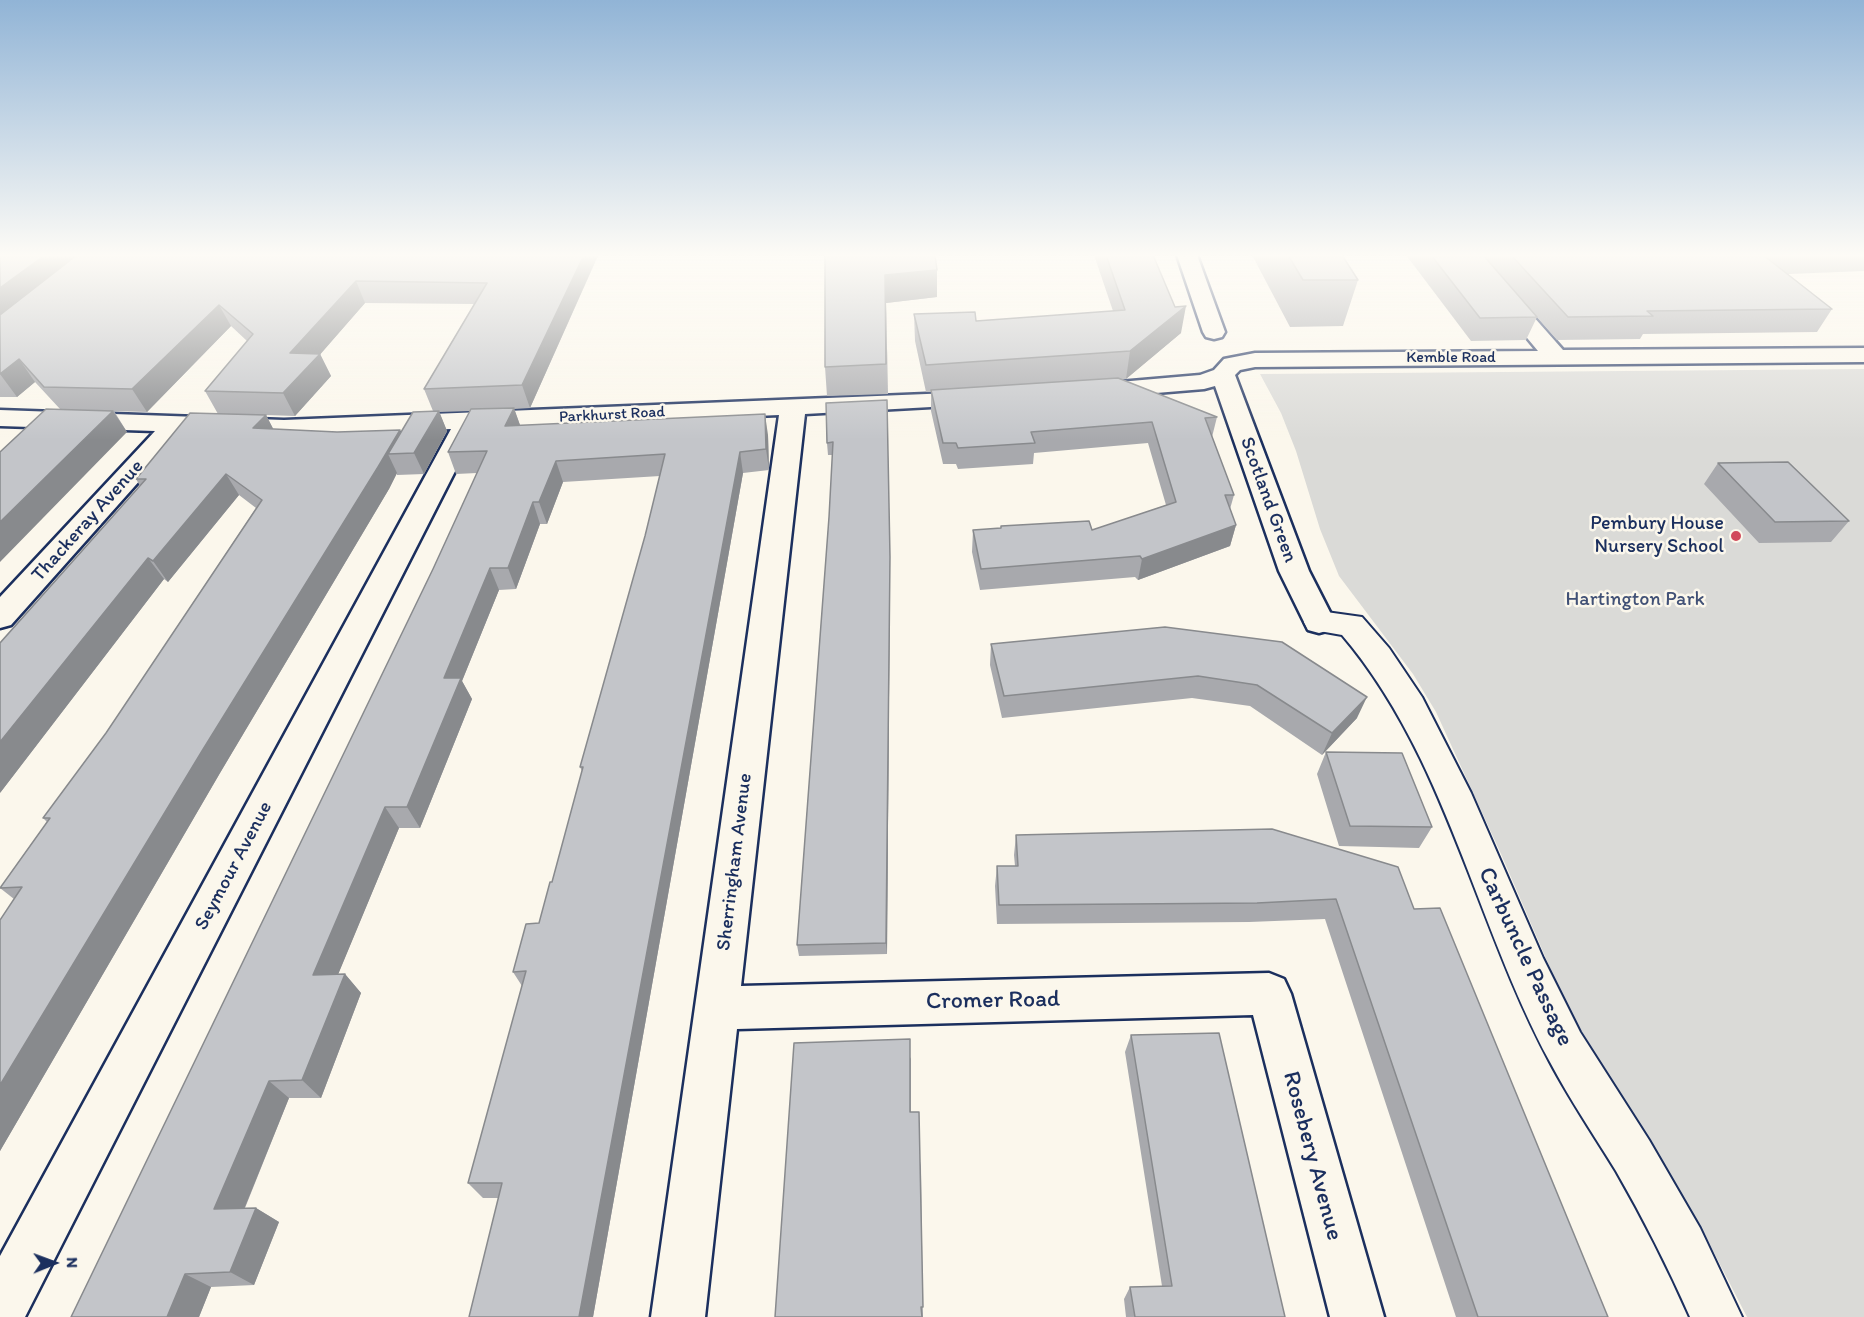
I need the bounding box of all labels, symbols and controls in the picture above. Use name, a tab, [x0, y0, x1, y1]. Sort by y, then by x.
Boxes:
street label: Kemble Road	[1406, 348, 1496, 368]
street label: Parkhurst Road	[558, 403, 666, 427]
street label: Scotland Green	[1234, 434, 1302, 566]
street label: Thackeray Avenue	[27, 455, 149, 587]
place label: Pembury House Nursery School	[1590, 512, 1724, 559]
marker: Pembury House Nursery School	[1729, 529, 1743, 543]
park label: Hartington Park	[1565, 588, 1705, 612]
street label: Sherringham Avenue	[712, 772, 758, 952]
street label: Seymour Avenue	[190, 797, 278, 935]
street label: Carbuncle Passage	[1471, 863, 1579, 1051]
street label: Cromer Road	[926, 985, 1060, 1017]
street label: Rosebery Avenue	[1276, 1068, 1348, 1244]
north arrow	[24, 1233, 84, 1293]
text: N	[63, 1257, 82, 1268]

